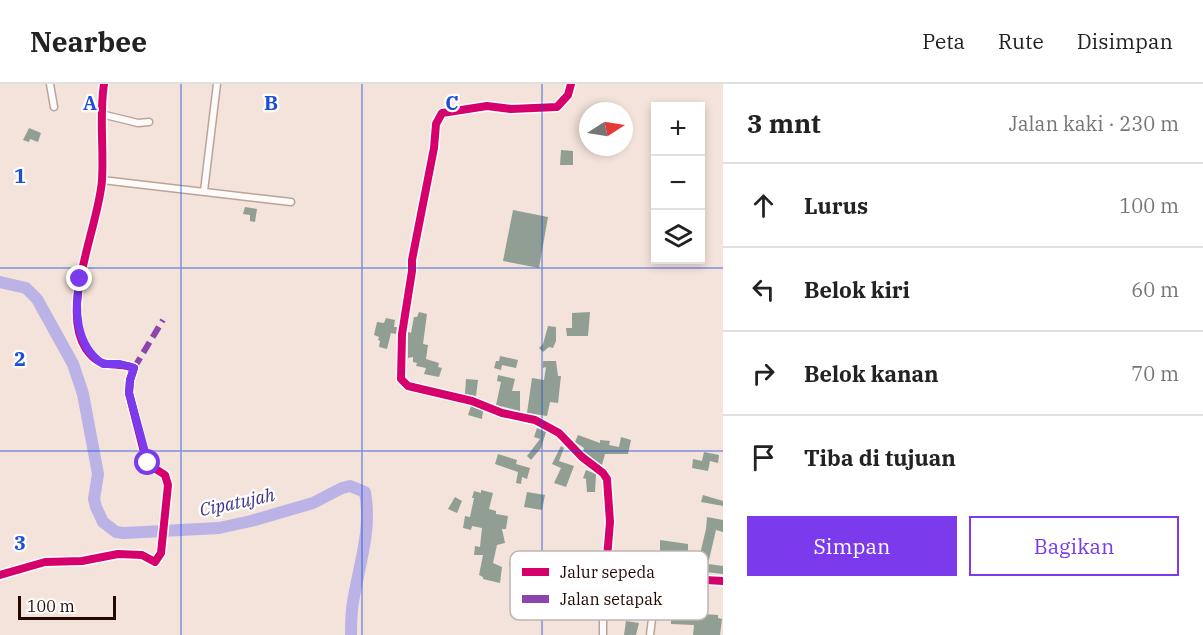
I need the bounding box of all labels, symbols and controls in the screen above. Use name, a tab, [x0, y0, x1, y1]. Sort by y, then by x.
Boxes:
text: Nearbee	[30, 23, 147, 60]
text: Peta	[922, 27, 965, 55]
text: Rute	[998, 27, 1044, 55]
text: Disimpan	[1077, 27, 1173, 55]
text: A	[83, 89, 97, 116]
text: B	[264, 89, 278, 116]
text: C	[445, 89, 459, 116]
north arrow	[579, 102, 633, 156]
map controls	[651, 102, 705, 264]
button: +	[651, 102, 705, 156]
text: 3 mnt	[747, 106, 821, 140]
text: Jalan kaki · 230 m	[1009, 110, 1179, 137]
button: −	[651, 156, 705, 210]
text: 1	[14, 162, 26, 189]
icon: ahead	[747, 189, 780, 222]
text: Lurus	[804, 191, 868, 220]
text: 100 m	[1119, 192, 1179, 219]
button: layers	[651, 210, 705, 264]
route end	[66, 265, 92, 291]
icon: left	[747, 273, 780, 306]
text: Belok kiri	[804, 275, 910, 304]
text: 60 m	[1131, 276, 1179, 303]
text: 2	[14, 345, 26, 372]
icon: right	[747, 357, 780, 390]
text: Belok kanan	[804, 359, 939, 388]
text: 70 m	[1131, 360, 1179, 387]
icon: arrive	[747, 441, 780, 474]
text: Tiba di tujuan	[804, 443, 956, 472]
route start	[134, 449, 160, 475]
water label: Cipatujah	[197, 483, 277, 521]
button: Simpan	[747, 516, 957, 576]
button: Bagikan	[969, 516, 1179, 576]
text: 3	[14, 529, 26, 556]
legend	[510, 551, 708, 620]
text: Jalur sepeda	[560, 562, 655, 582]
text: Jalan setapak	[560, 589, 663, 609]
scale bar	[18, 593, 116, 620]
text: 100 m	[27, 596, 75, 616]

